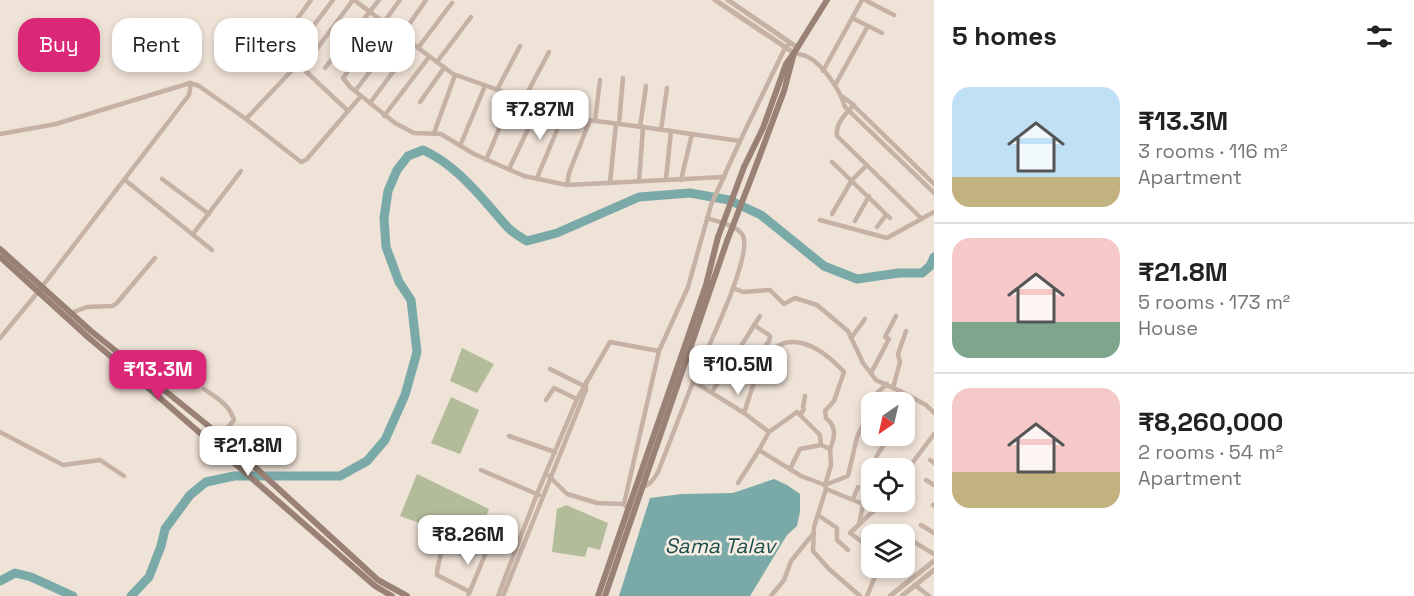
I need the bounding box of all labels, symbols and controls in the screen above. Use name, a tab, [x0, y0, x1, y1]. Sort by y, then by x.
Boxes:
chip: Buy	[18, 18, 100, 72]
chip: Rent	[112, 18, 202, 72]
chip: Filters	[214, 18, 318, 72]
chip: New	[330, 18, 415, 72]
text: 5 homes	[952, 19, 1057, 53]
icon: filters	[1363, 20, 1396, 53]
pin: ₹7.87M	[491, 90, 589, 141]
text: ₹7.87M	[506, 96, 574, 122]
text: ₹13.3M	[1138, 104, 1228, 138]
icon: home	[1000, 111, 1072, 183]
text: 3 rooms · 116 m²	[1138, 138, 1288, 164]
text: Apartment	[1138, 164, 1242, 190]
text: ₹21.8M	[1138, 255, 1228, 289]
icon: home	[1000, 262, 1072, 334]
text: 5 rooms · 173 m²	[1138, 289, 1290, 315]
text: House	[1138, 315, 1198, 341]
pin: ₹10.5M	[689, 345, 787, 396]
pin: ₹13.3M	[109, 350, 207, 401]
text: ₹10.5M	[703, 351, 773, 377]
text: ₹13.3M	[123, 356, 193, 382]
north arrow	[861, 392, 915, 446]
map controls	[861, 392, 915, 578]
text: ₹8,260,000	[1138, 405, 1283, 439]
icon: home	[1000, 412, 1072, 484]
pin: ₹21.8M	[199, 426, 297, 477]
text: ₹21.8M	[214, 432, 282, 458]
text: 2 rooms · 54 m²	[1138, 439, 1283, 465]
button: locate	[861, 458, 915, 512]
text: Apartment	[1138, 465, 1242, 491]
pin: ₹8.26M	[419, 515, 517, 566]
text: ₹8.26M	[432, 521, 504, 547]
button: layers	[861, 524, 915, 578]
water label: Sama Talav	[665, 532, 778, 559]

